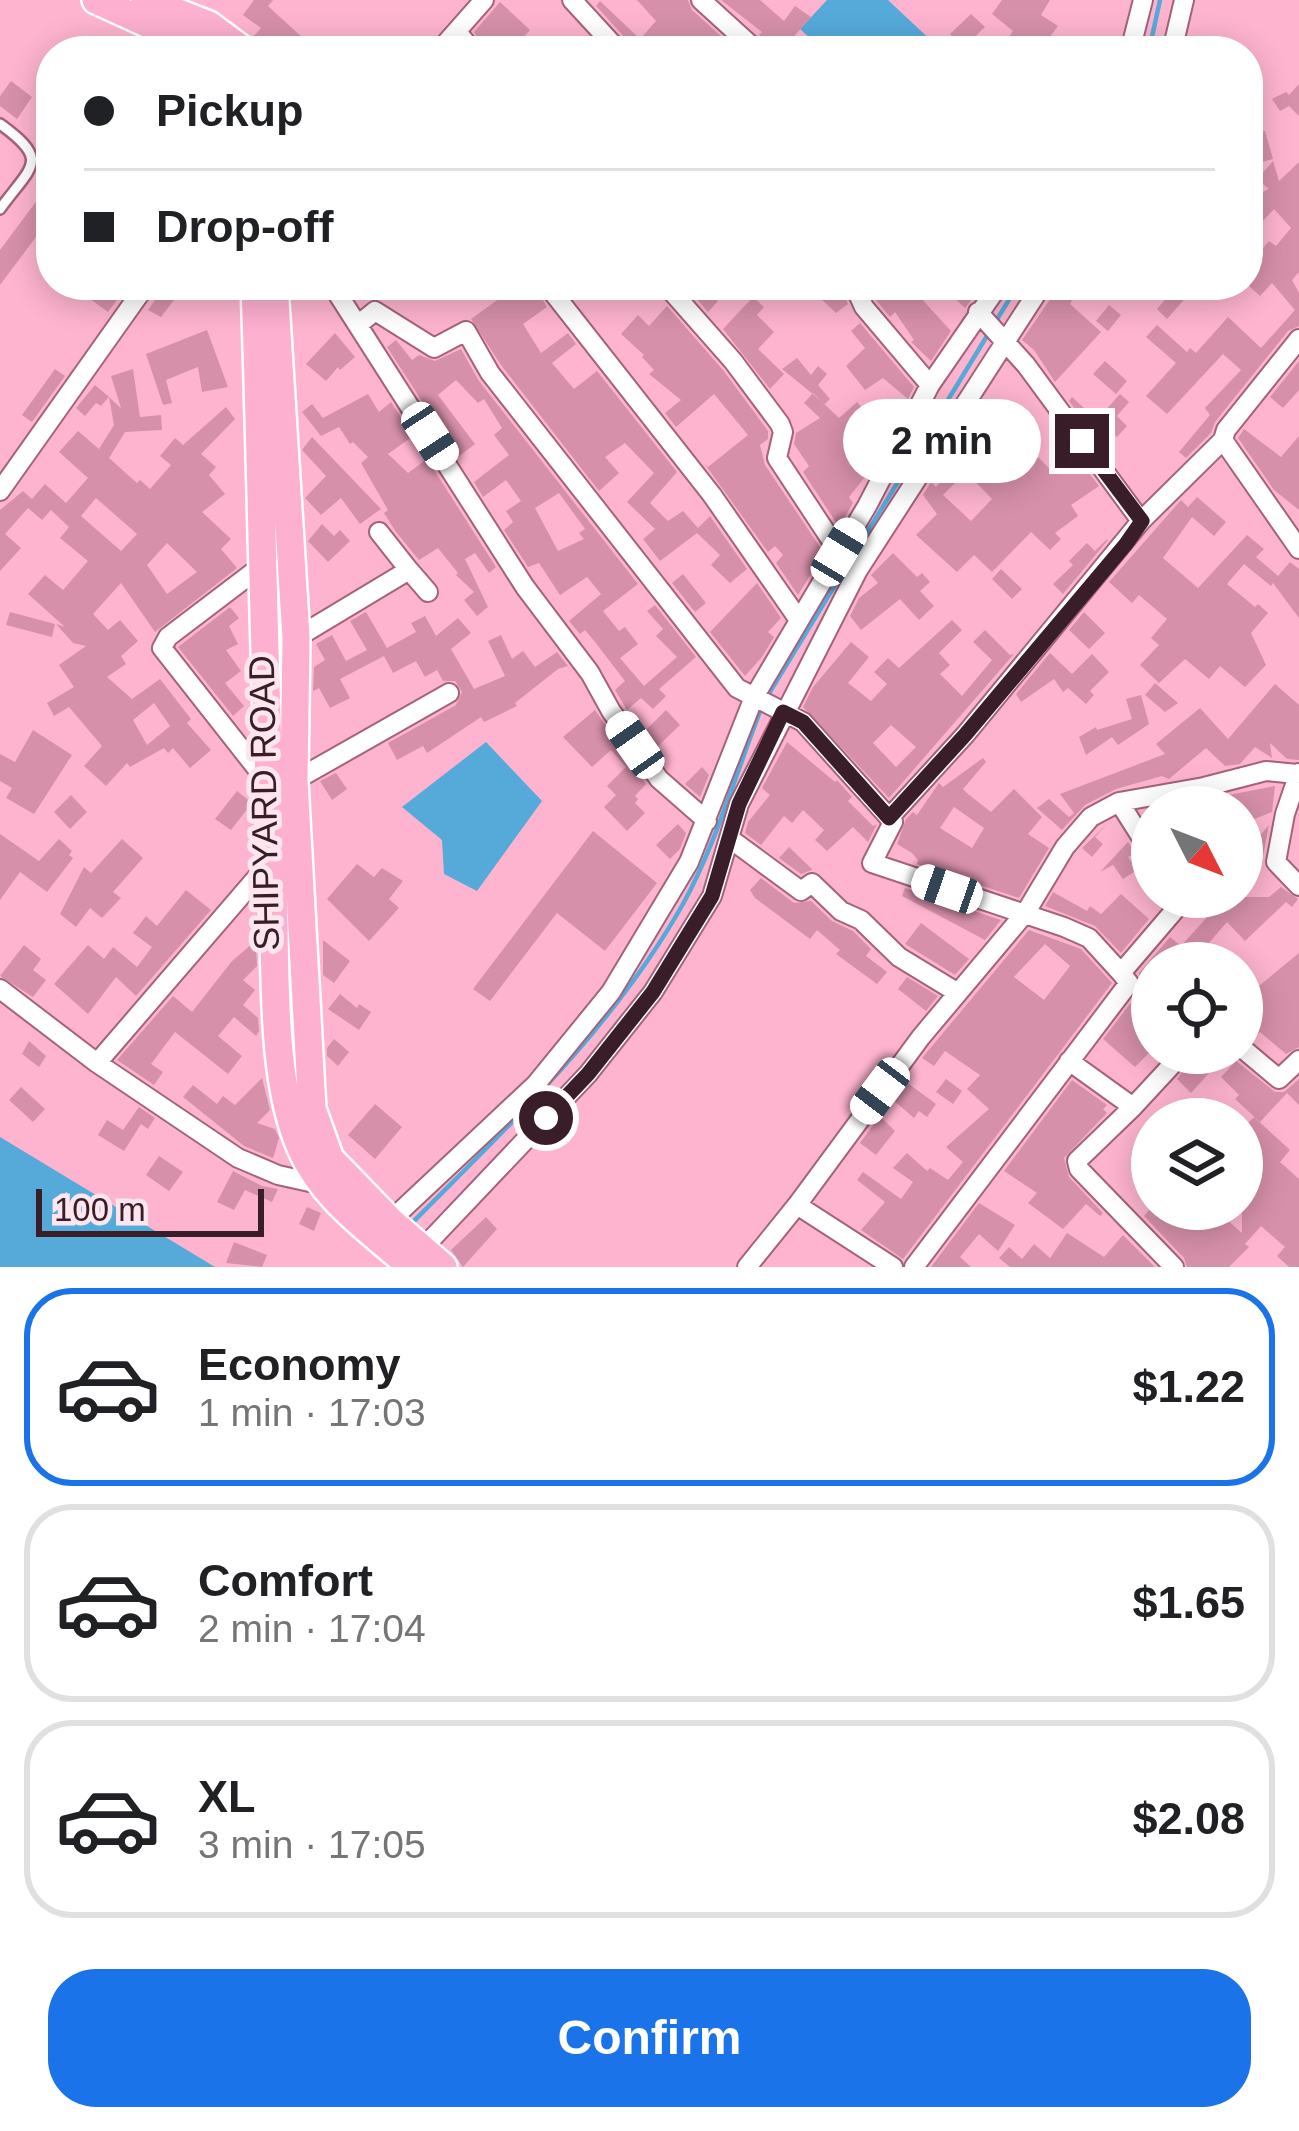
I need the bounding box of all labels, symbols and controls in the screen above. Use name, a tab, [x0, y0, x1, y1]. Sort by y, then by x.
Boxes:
text: Pickup	[156, 85, 304, 136]
text: Drop-off	[156, 201, 333, 252]
car	[395, 396, 465, 476]
callout: 2 min	[842, 399, 1040, 483]
route end	[1055, 414, 1109, 468]
text: 2 min	[891, 419, 993, 462]
car	[805, 512, 873, 592]
street label: SHIPYARD ROAD	[241, 655, 287, 951]
car	[600, 705, 670, 785]
north arrow	[1131, 786, 1263, 918]
map controls	[1131, 786, 1263, 1230]
car	[907, 860, 987, 918]
button: locate	[1131, 942, 1263, 1074]
car	[844, 1051, 916, 1131]
route start	[519, 1091, 573, 1145]
button: layers	[1131, 1098, 1263, 1230]
scale bar	[36, 1183, 264, 1236]
text: 100 m	[54, 1191, 146, 1228]
icon: car	[54, 1333, 162, 1441]
text: Economy	[198, 1339, 401, 1390]
text: $1.22	[1132, 1361, 1245, 1412]
text: 1 min · 17:03	[198, 1391, 426, 1434]
icon: car	[54, 1549, 162, 1657]
text: Comfort	[198, 1555, 373, 1606]
text: $1.65	[1132, 1577, 1245, 1628]
text: 2 min · 17:04	[198, 1607, 426, 1650]
icon: car	[54, 1765, 162, 1873]
text: XL	[198, 1771, 256, 1822]
text: $2.08	[1132, 1793, 1245, 1844]
text: 3 min · 17:05	[198, 1823, 426, 1866]
button: Confirm	[48, 1969, 1251, 2107]

